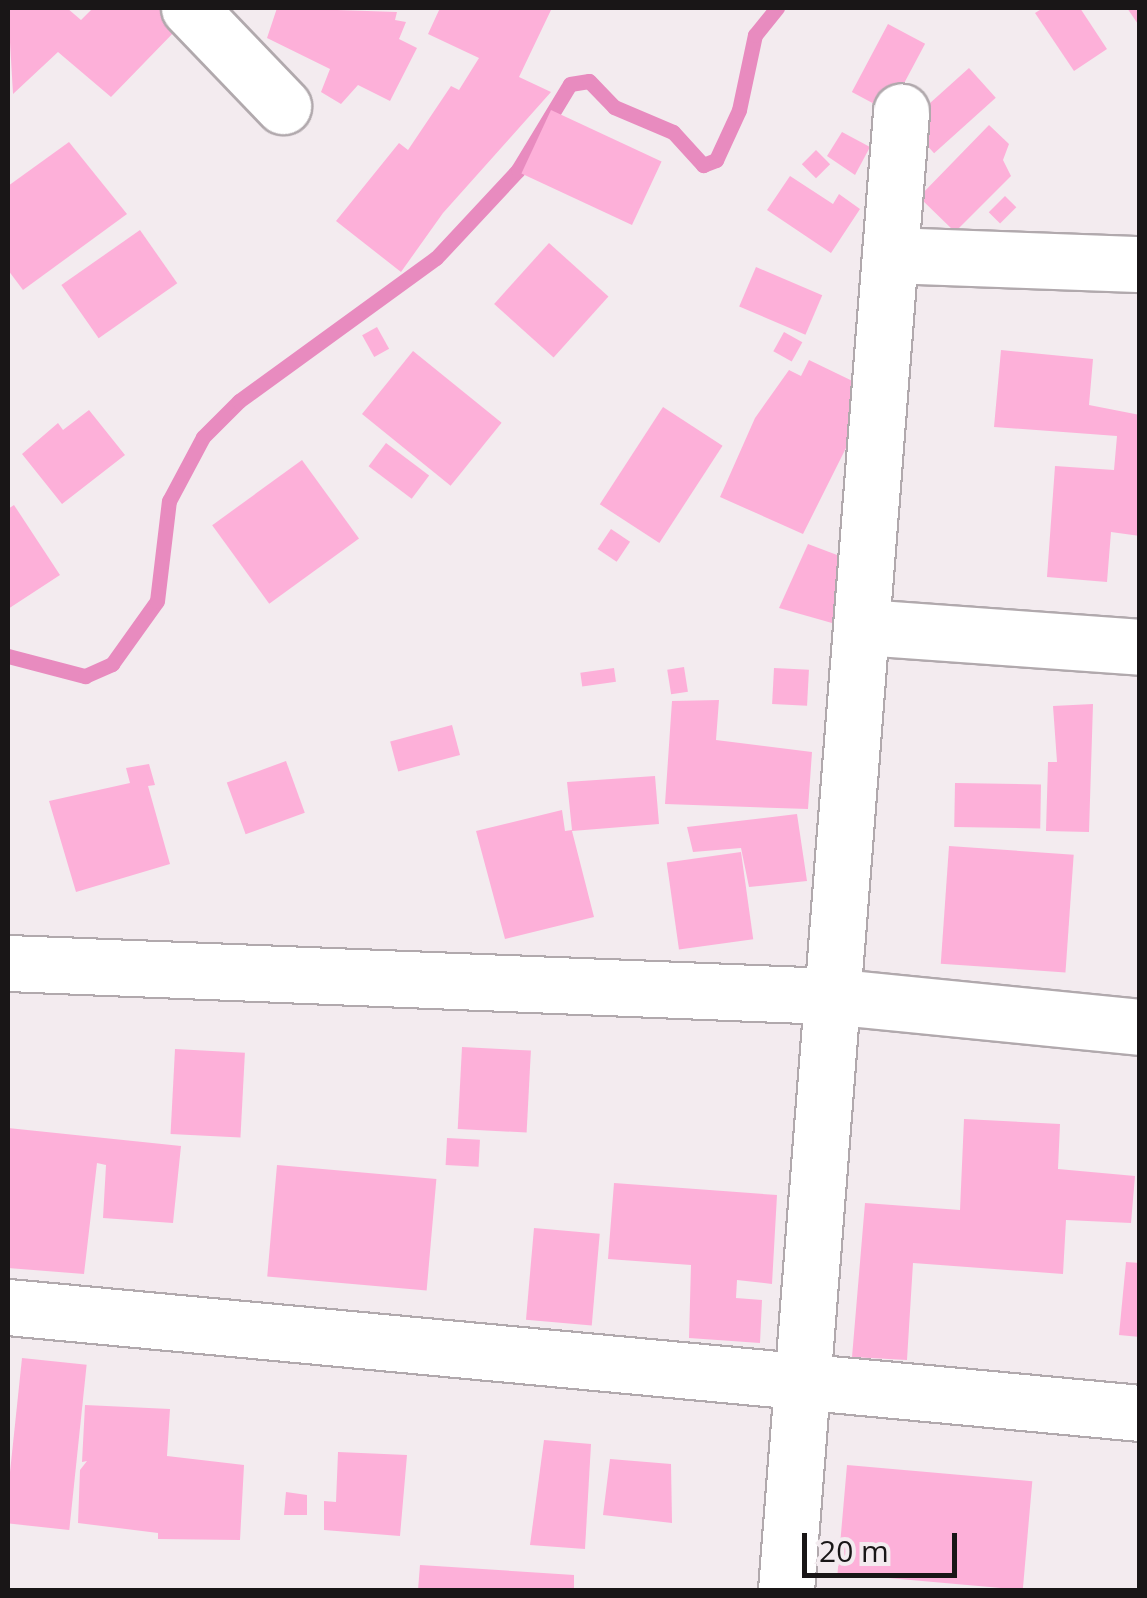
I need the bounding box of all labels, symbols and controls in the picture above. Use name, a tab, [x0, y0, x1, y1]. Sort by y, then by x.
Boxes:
scale bar	[807, 1513, 962, 1575]
text: 20 m	[819, 1530, 889, 1571]

